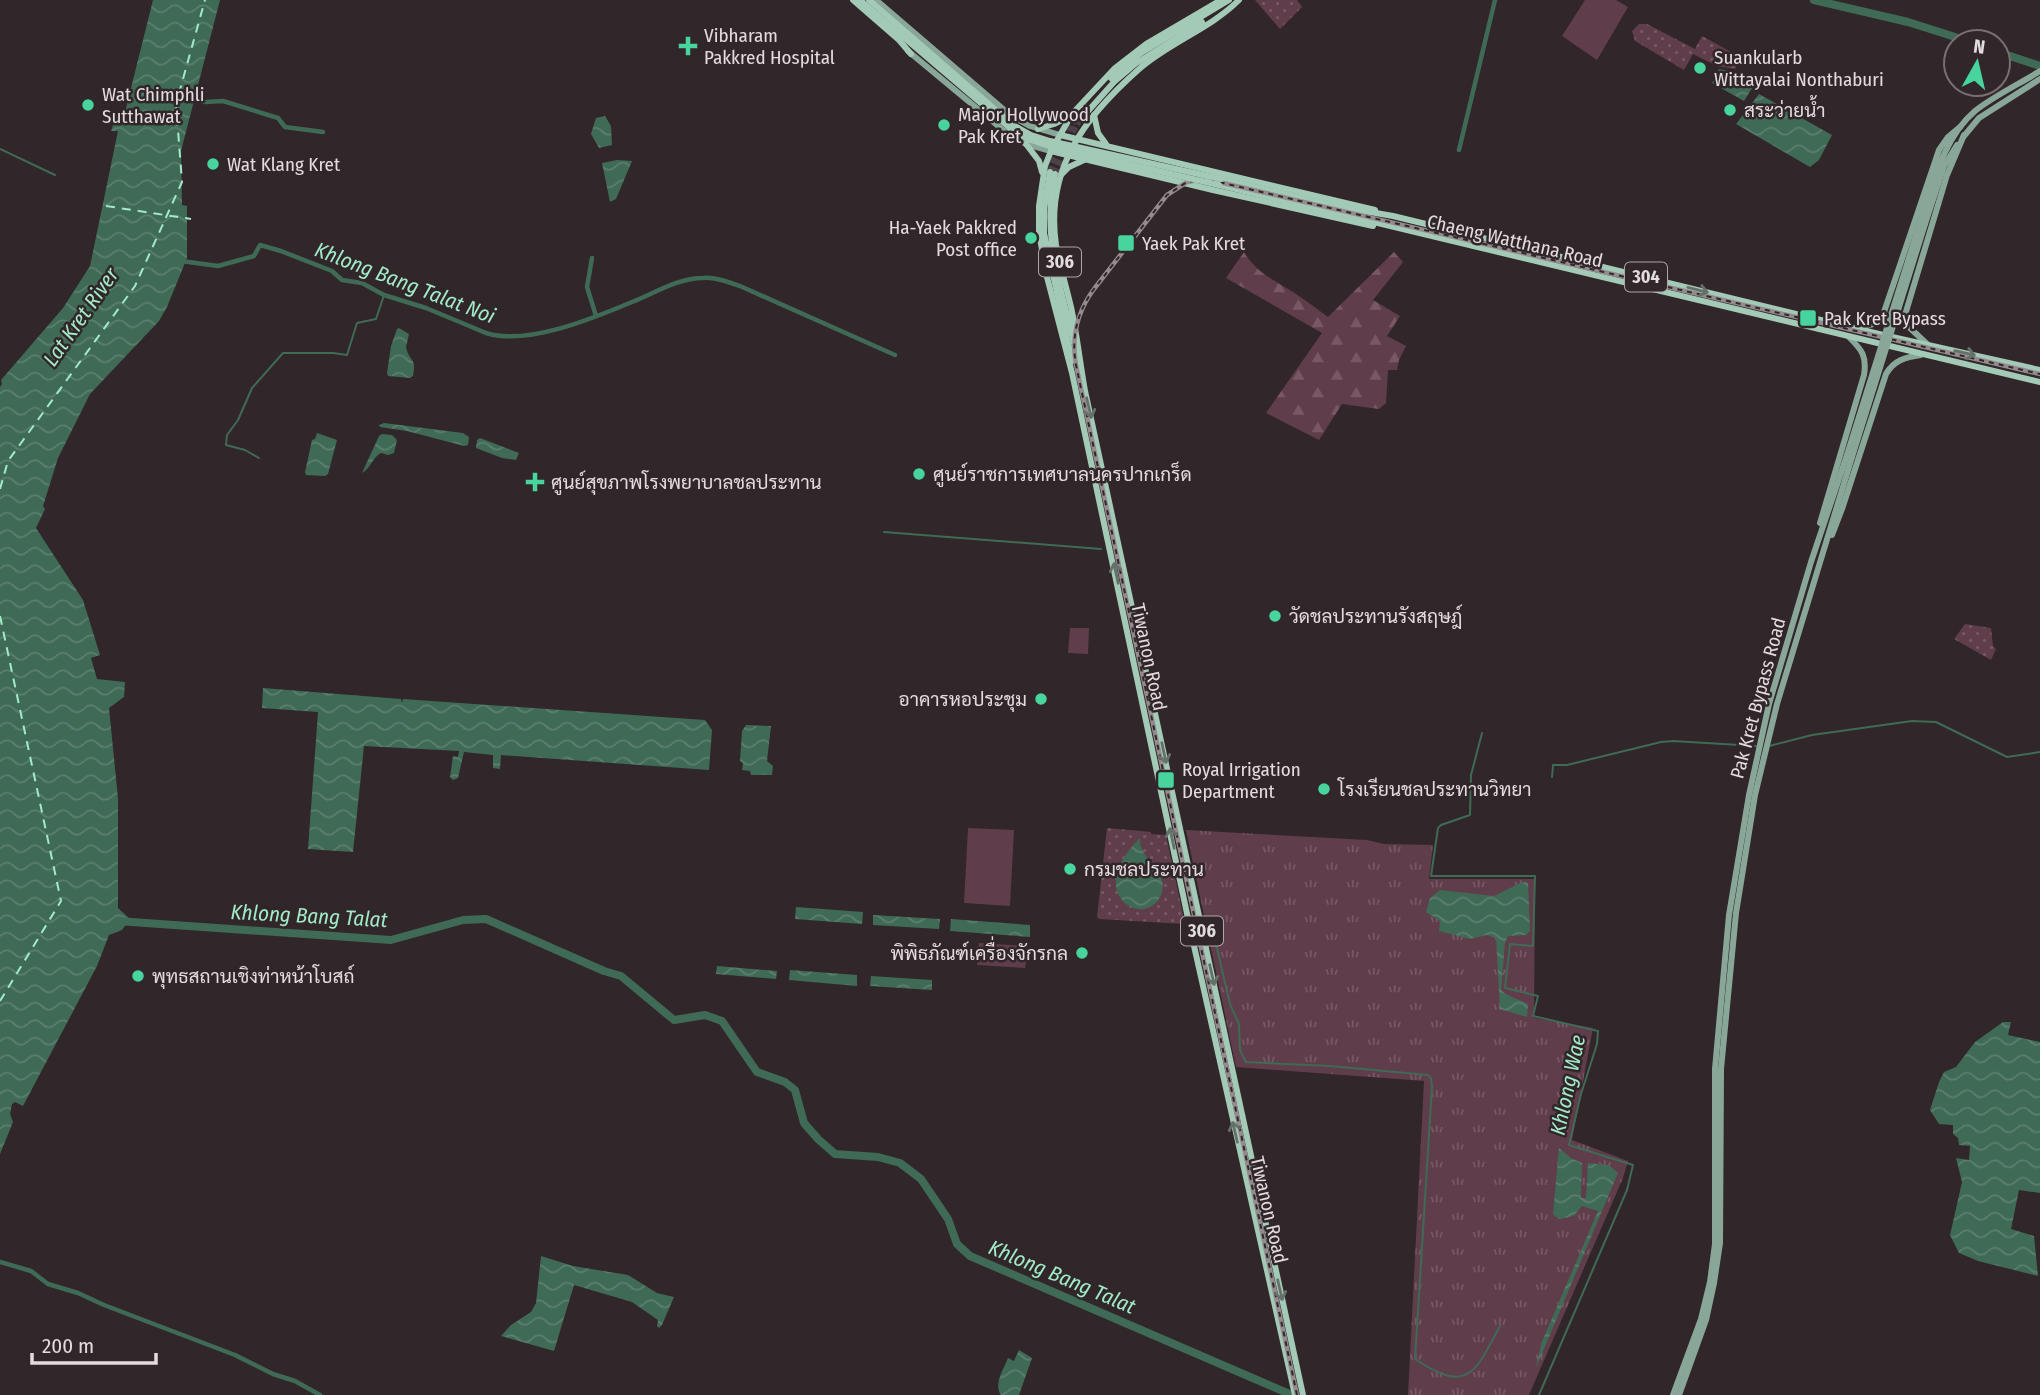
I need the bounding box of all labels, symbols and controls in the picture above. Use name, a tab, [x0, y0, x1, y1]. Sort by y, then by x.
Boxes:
place label: Vibharam Pakkred Hospital	[704, 24, 835, 69]
north arrow	[1942, 28, 2012, 98]
text: N	[1972, 34, 1987, 59]
marker: Vibharam Pakkred Hospital	[678, 36, 698, 56]
place label: Suankularb Wittayalai Nonthaburi	[1714, 46, 1884, 91]
marker: Suankularb Wittayalai Nonthaburi	[1692, 60, 1708, 76]
place label: Wat Chimphli Sutthawat	[102, 83, 204, 128]
place label: สระว่ายน้ำ	[1744, 95, 1826, 122]
marker: Wat Chimphli Sutthawat	[80, 97, 96, 113]
marker: สระว่ายน้ำ	[1722, 102, 1738, 118]
place label: Major Hollywood Pak Kret	[958, 103, 1089, 148]
marker: Major Hollywood Pak Kret	[936, 117, 952, 133]
place label: Wat Klang Kret	[227, 153, 341, 176]
marker: Wat Klang Kret	[205, 156, 221, 172]
street label: Chaeng Watthana Road	[1425, 210, 1605, 272]
place label: Ha-Yaek Pakkred Post office	[889, 216, 1017, 261]
marker: Ha-Yaek Pakkred Post office	[1023, 230, 1039, 246]
place label: Yaek Pak Kret	[1142, 232, 1246, 255]
marker: Yaek Pak Kret	[1116, 233, 1136, 253]
water label: Khlong Bang Talat Noi	[311, 237, 499, 330]
road number: 306	[1039, 248, 1081, 276]
water label: Lat Kret River	[38, 262, 125, 371]
road number: 304	[1625, 262, 1667, 292]
one-way arrow	[1686, 283, 1709, 297]
place label: Pak Kret Bypass	[1824, 307, 1946, 330]
marker: Pak Kret Bypass	[1798, 308, 1818, 328]
one-way arrow	[1954, 347, 1976, 360]
one-way arrow	[1083, 396, 1096, 419]
place label: ศูนย์ราชการเทศบาลนครปากเกร็ด	[933, 461, 1192, 488]
marker: ศูนย์ราชการเทศบาลนครปากเกร็ด	[911, 466, 927, 482]
place label: ศูนย์สุขภาพโรงพยาบาลชลประทาน	[551, 470, 822, 496]
marker: ศูนย์สุขภาพโรงพยาบาลชลประทาน	[525, 472, 545, 492]
one-way arrow	[1108, 562, 1122, 585]
street label: Tiwanon Road	[1126, 601, 1172, 713]
place label: วัดชลประทานรังสฤษฎ์	[1289, 604, 1462, 629]
marker: วัดชลประทานรังสฤษฎ์	[1267, 608, 1283, 624]
street label: Pak Kret Bypass Road	[1725, 615, 1791, 781]
place label: อาคารหอประชุม	[899, 688, 1027, 712]
marker: อาคารหอประชุม	[1033, 691, 1049, 707]
one-way arrow	[1157, 741, 1171, 764]
place label: Royal Irrigation Department	[1182, 758, 1301, 803]
marker: Royal Irrigation Department	[1156, 770, 1176, 790]
place label: โรงเรียนชลประทานวิทยา	[1337, 777, 1532, 801]
marker: โรงเรียนชลประทานวิทยา	[1316, 781, 1332, 797]
one-way arrow	[1164, 827, 1178, 850]
place label: กรมชลประทาน	[1084, 858, 1204, 881]
marker: กรมชลประทาน	[1062, 861, 1078, 877]
water label: Khlong Bang Talat	[230, 899, 388, 933]
road number: 306	[1181, 916, 1223, 946]
place label: พิพิธภัณฑ์เครื่องจักรกล	[890, 936, 1068, 965]
marker: พิพิธภัณฑ์เครื่องจักรกล	[1074, 945, 1090, 961]
one-way arrow	[1205, 963, 1219, 986]
place label: พุทธสถานเชิงท่าหน้าโบสถ์	[152, 964, 354, 989]
marker: พุทธสถานเชิงท่าหน้าโบสถ์	[130, 968, 146, 984]
water label: Khlong Wae	[1545, 1033, 1591, 1137]
one-way arrow	[1228, 1121, 1242, 1144]
street label: Tiwanon Road	[1246, 1154, 1292, 1266]
water label: Khlong Bang Talat	[985, 1234, 1140, 1320]
one-way arrow	[1273, 1278, 1287, 1301]
scale bar	[32, 1322, 156, 1366]
text: 200 m	[42, 1333, 94, 1359]

